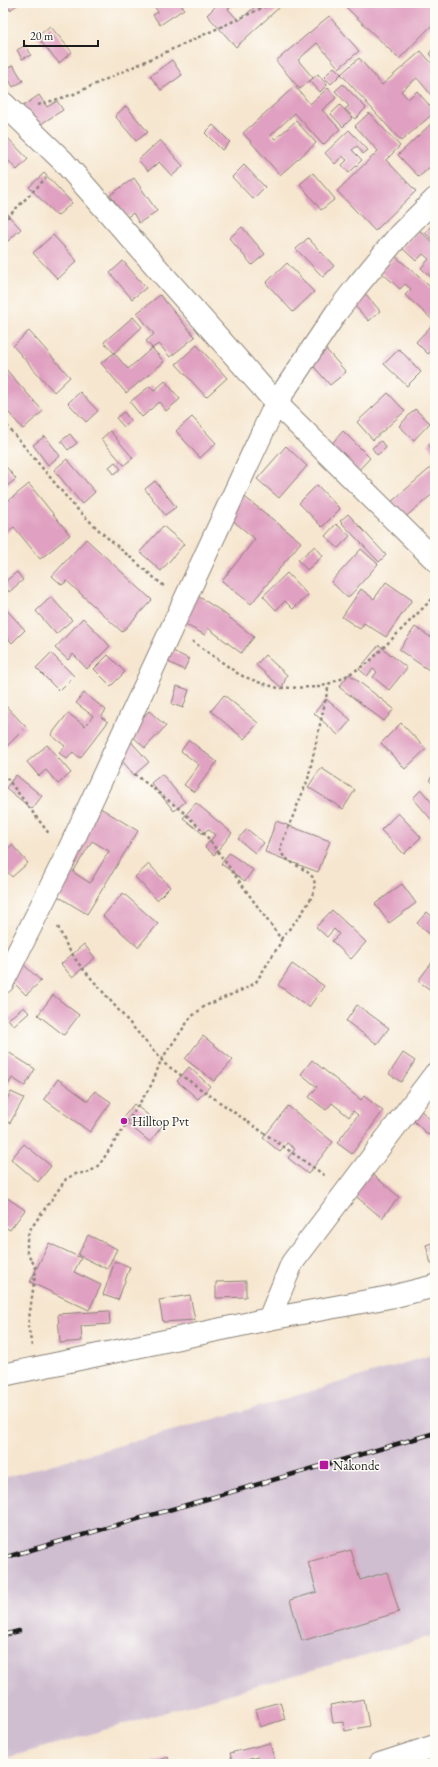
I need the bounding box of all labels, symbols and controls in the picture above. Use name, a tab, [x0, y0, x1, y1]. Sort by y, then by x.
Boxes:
scale bar	[24, 22, 98, 48]
text: 20 m	[30, 28, 54, 44]
place label: Hilltop Pvt	[132, 1113, 189, 1130]
marker: Hilltop Pvt	[119, 1116, 129, 1126]
place label: Nakonde	[333, 1457, 380, 1474]
marker: Nakonde	[318, 1459, 330, 1471]

